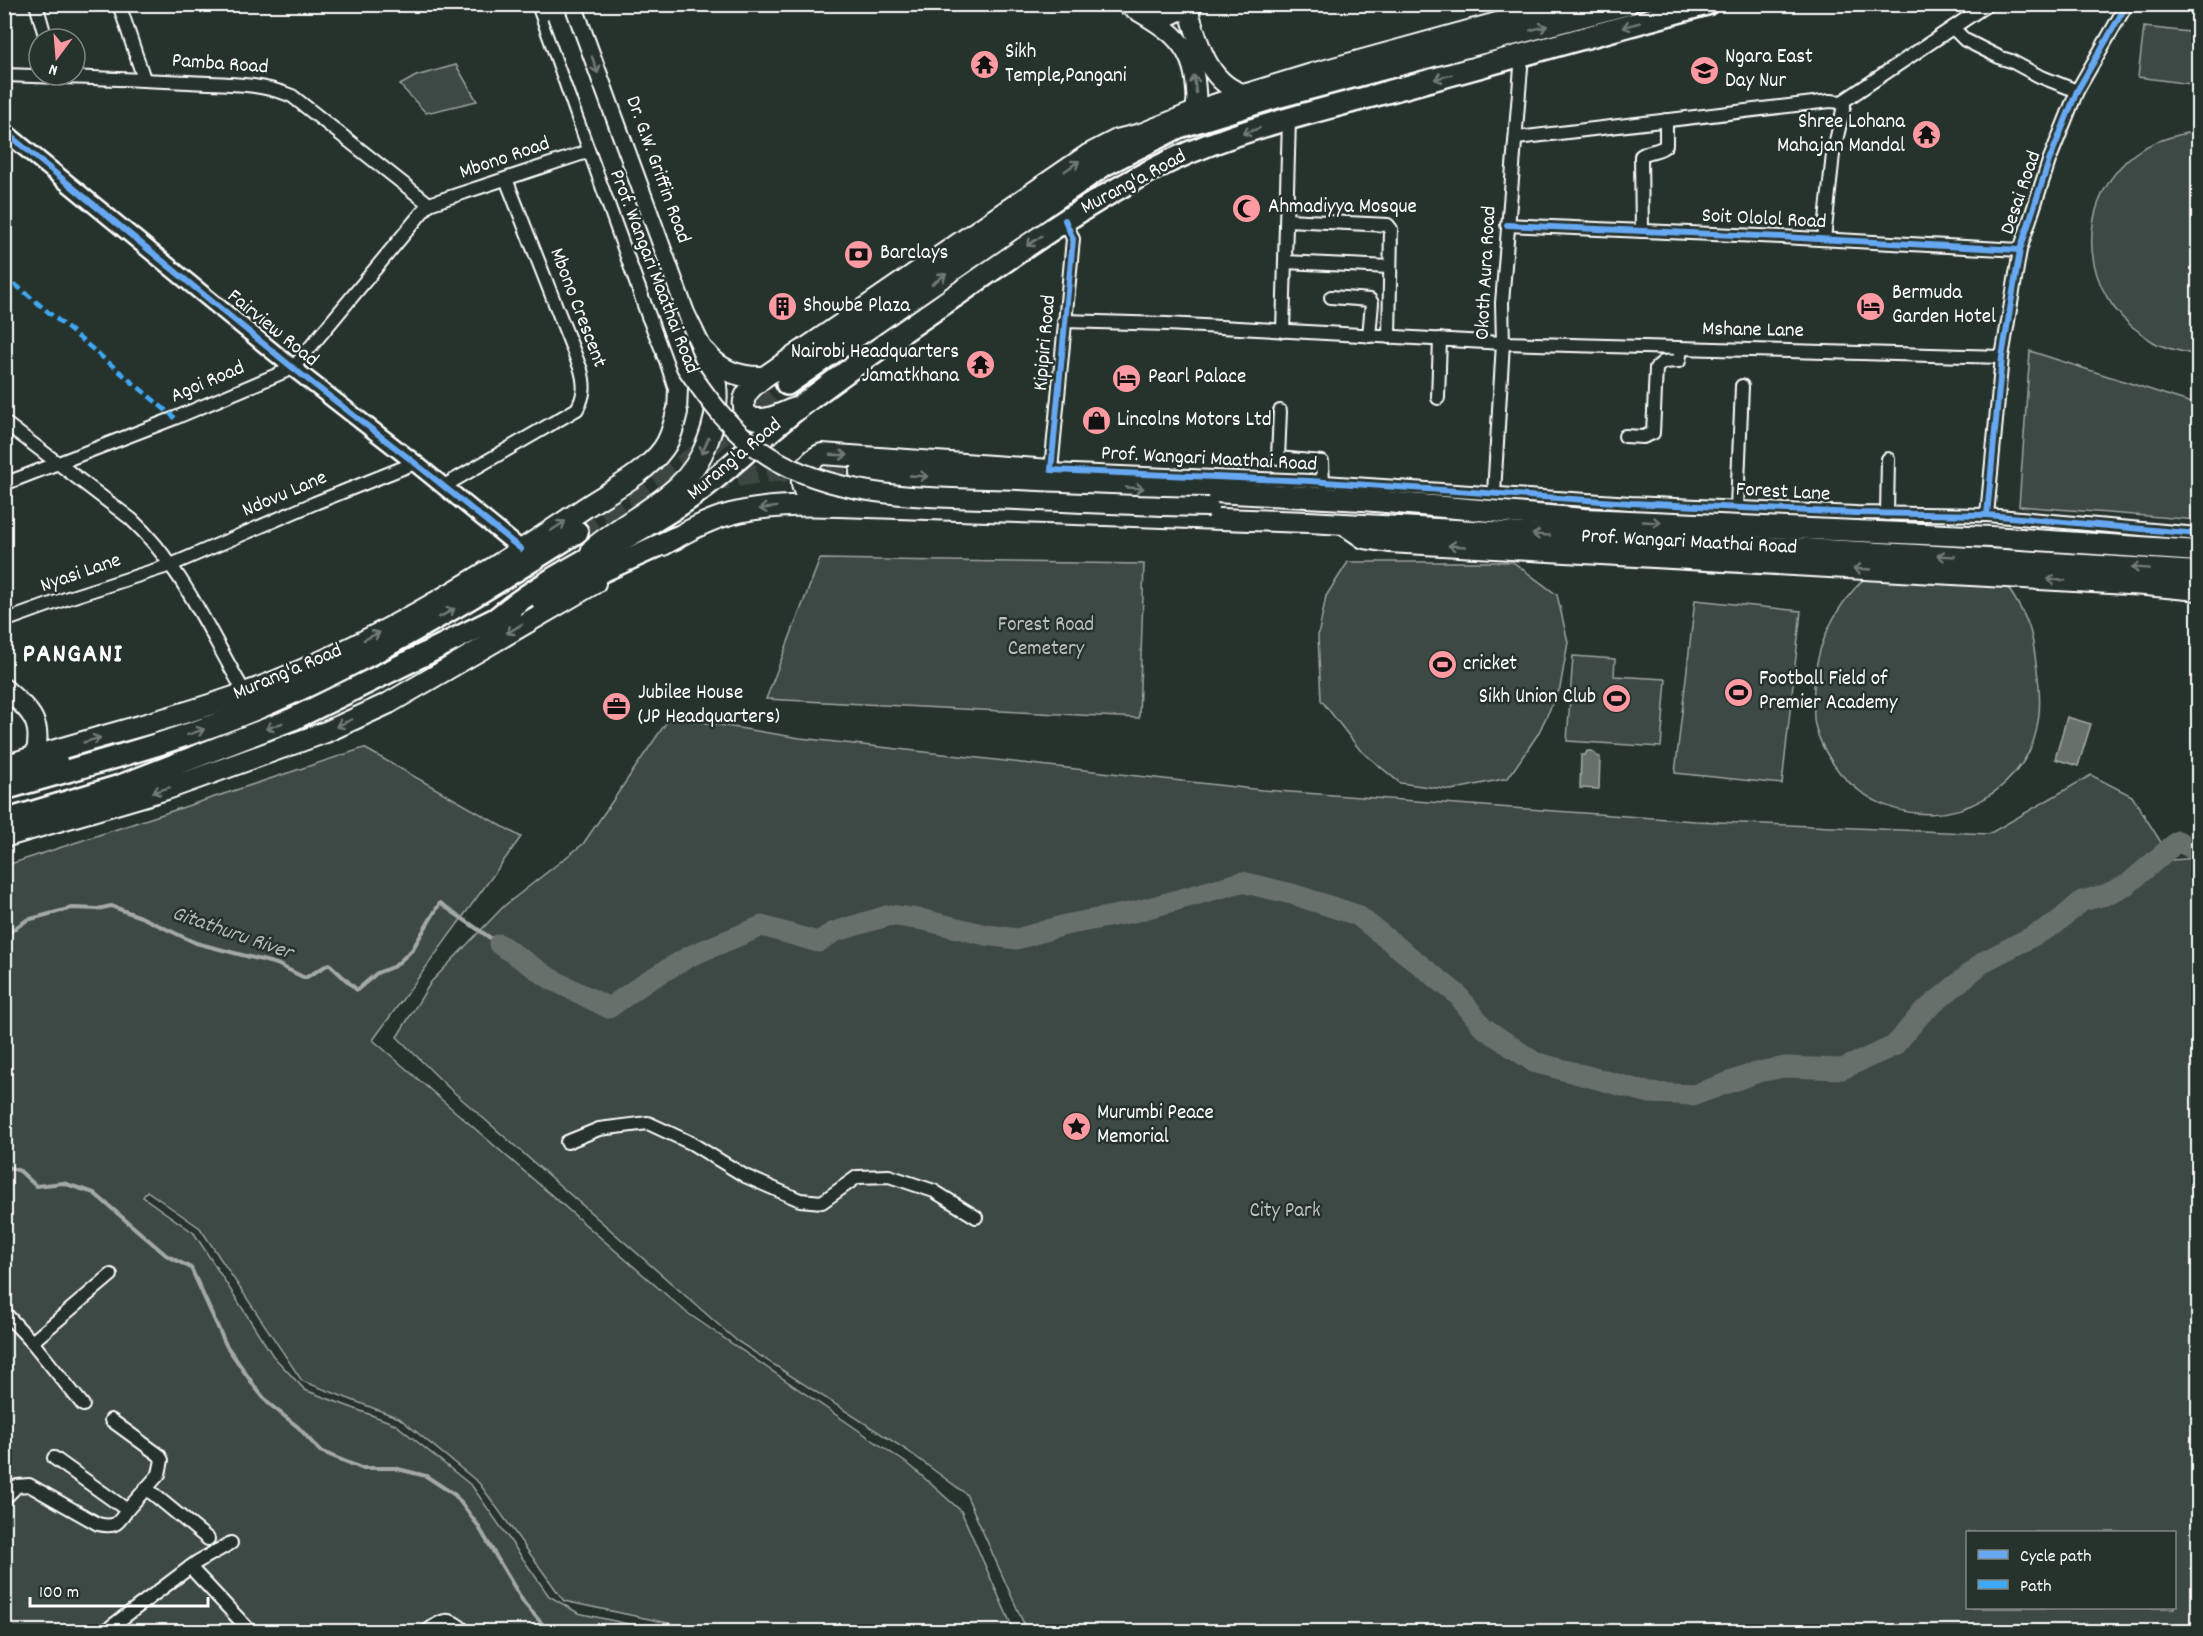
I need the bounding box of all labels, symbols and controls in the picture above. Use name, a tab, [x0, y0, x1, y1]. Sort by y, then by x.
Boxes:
one-way arrow	[1622, 20, 1641, 32]
one-way arrow	[1529, 22, 1548, 33]
north arrow	[27, 27, 87, 87]
place label: Sikh Temple,Pangani	[1005, 38, 1127, 92]
place label: Ngara East Day Nur	[1725, 43, 1813, 97]
street label: Pamba Road	[171, 47, 269, 83]
temple icon: Sikh Temple,Pangani	[968, 49, 1000, 81]
school or university icon: Ngara East Day Nur	[1688, 54, 1720, 86]
one-way arrow	[590, 55, 601, 73]
text: N	[46, 57, 61, 81]
one-way arrow	[1433, 72, 1452, 83]
one-way arrow	[1190, 75, 1201, 95]
street label: Dr. G.W. Griffin Road	[616, 92, 698, 248]
place label: Shree Lohana Mahajan Mandal	[1777, 108, 1906, 162]
temple icon: Shree Lohana Mahajan Mandal	[1910, 119, 1942, 151]
one-way arrow	[1242, 126, 1261, 137]
street label: Mbono Road	[456, 130, 554, 188]
street label: Murang'a Road	[1076, 143, 1192, 223]
street label: Desai Road	[1994, 147, 2050, 239]
one-way arrow	[1063, 160, 1080, 172]
street label: Prof. Wangari Maathai Road	[600, 166, 706, 378]
mosque icon: Ahmadiyya Mosque	[1231, 192, 1263, 224]
place label: Ahmadiyya Mosque	[1268, 193, 1417, 223]
street label: Soit Ololol Road	[1701, 202, 1827, 238]
street label: Okoth Aura Road	[1469, 205, 1505, 341]
one-way arrow	[1027, 235, 1043, 247]
bank icon: Barclays	[843, 238, 875, 270]
place label: Barclays	[880, 239, 948, 269]
street label: Mbono Crescent	[540, 244, 614, 372]
one-way arrow	[930, 273, 947, 285]
place label: Bermuda Garden Hotel	[1892, 279, 1996, 333]
street label: Fairview Road	[220, 283, 324, 375]
hotel icon: Bermuda Garden Hotel	[1855, 290, 1887, 322]
building icon: Showbe Plaza	[766, 291, 798, 323]
place label: Showbe Plaza	[803, 292, 911, 322]
street label: Kipipiri Road	[1027, 294, 1065, 392]
street label: Mshane Lane	[1702, 315, 1804, 347]
place label: Nairobi Headquarters Jamatkhana	[791, 338, 960, 392]
temple icon: Nairobi Headquarters Jamatkhana	[964, 349, 996, 381]
street label: Agoi Road	[166, 354, 250, 412]
hotel icon: Pearl Palace	[1111, 362, 1143, 394]
place label: Pearl Palace	[1148, 363, 1246, 393]
shop icon: Lincolns Motors Ltd	[1080, 405, 1112, 437]
place label: Lincolns Motors Ltd	[1117, 406, 1272, 436]
street label: Murang'a Road	[681, 411, 789, 509]
one-way arrow	[699, 437, 710, 455]
street label: Prof. Wangari Maathai Road	[1100, 439, 1318, 481]
one-way arrow	[828, 449, 848, 460]
street label: Ndovu Lane	[238, 464, 332, 526]
one-way arrow	[908, 470, 928, 481]
street label: Forest Lane	[1735, 476, 1831, 510]
one-way arrow	[1124, 482, 1144, 493]
one-way arrow	[759, 503, 779, 514]
one-way arrow	[1642, 517, 1662, 528]
one-way arrow	[549, 519, 566, 531]
street label: Prof. Wangari Maathai Road	[1580, 522, 1798, 564]
one-way arrow	[1532, 530, 1552, 541]
one-way arrow	[1448, 541, 1468, 552]
street label: Nyasi Lane	[37, 546, 125, 602]
one-way arrow	[1936, 551, 1956, 562]
one-way arrow	[2131, 562, 2151, 573]
one-way arrow	[1852, 564, 1872, 575]
one-way arrow	[2047, 574, 2067, 585]
one-way arrow	[439, 606, 456, 618]
park label: Forest Road Cemetery	[998, 611, 1094, 665]
one-way arrow	[506, 624, 523, 636]
one-way arrow	[363, 629, 381, 641]
district label: PANGANI	[23, 636, 123, 675]
street label: Murang'a Road	[229, 637, 347, 709]
sports icon: cricket	[1426, 649, 1458, 681]
place label: cricket	[1463, 650, 1517, 680]
place label: Football Field of Premier Academy	[1759, 665, 1898, 719]
sports icon: Football Field of Premier Academy	[1722, 676, 1754, 708]
place label: Jubilee House (JP Headquarters)	[638, 679, 780, 733]
sports icon: Sikh Union Club	[1601, 682, 1633, 714]
place label: Sikh Union Club	[1479, 683, 1596, 713]
office icon: Jubilee House (JP Headquarters)	[601, 690, 633, 722]
one-way arrow	[335, 718, 353, 730]
one-way arrow	[266, 721, 284, 732]
one-way arrow	[186, 726, 205, 737]
one-way arrow	[82, 734, 101, 745]
one-way arrow	[152, 785, 171, 796]
water label: Gitathuru River	[168, 899, 299, 970]
place label: Murumbi Peace Memorial	[1097, 1099, 1214, 1153]
place icon: Murumbi Peace Memorial	[1060, 1110, 1092, 1142]
park label: City Park	[1249, 1197, 1321, 1227]
legend	[1966, 1531, 2176, 1609]
text: Cycle path	[2020, 1545, 2091, 1570]
scale bar	[30, 1570, 208, 1608]
text: Path	[2020, 1575, 2052, 1600]
text: 100 m	[39, 1581, 79, 1606]

